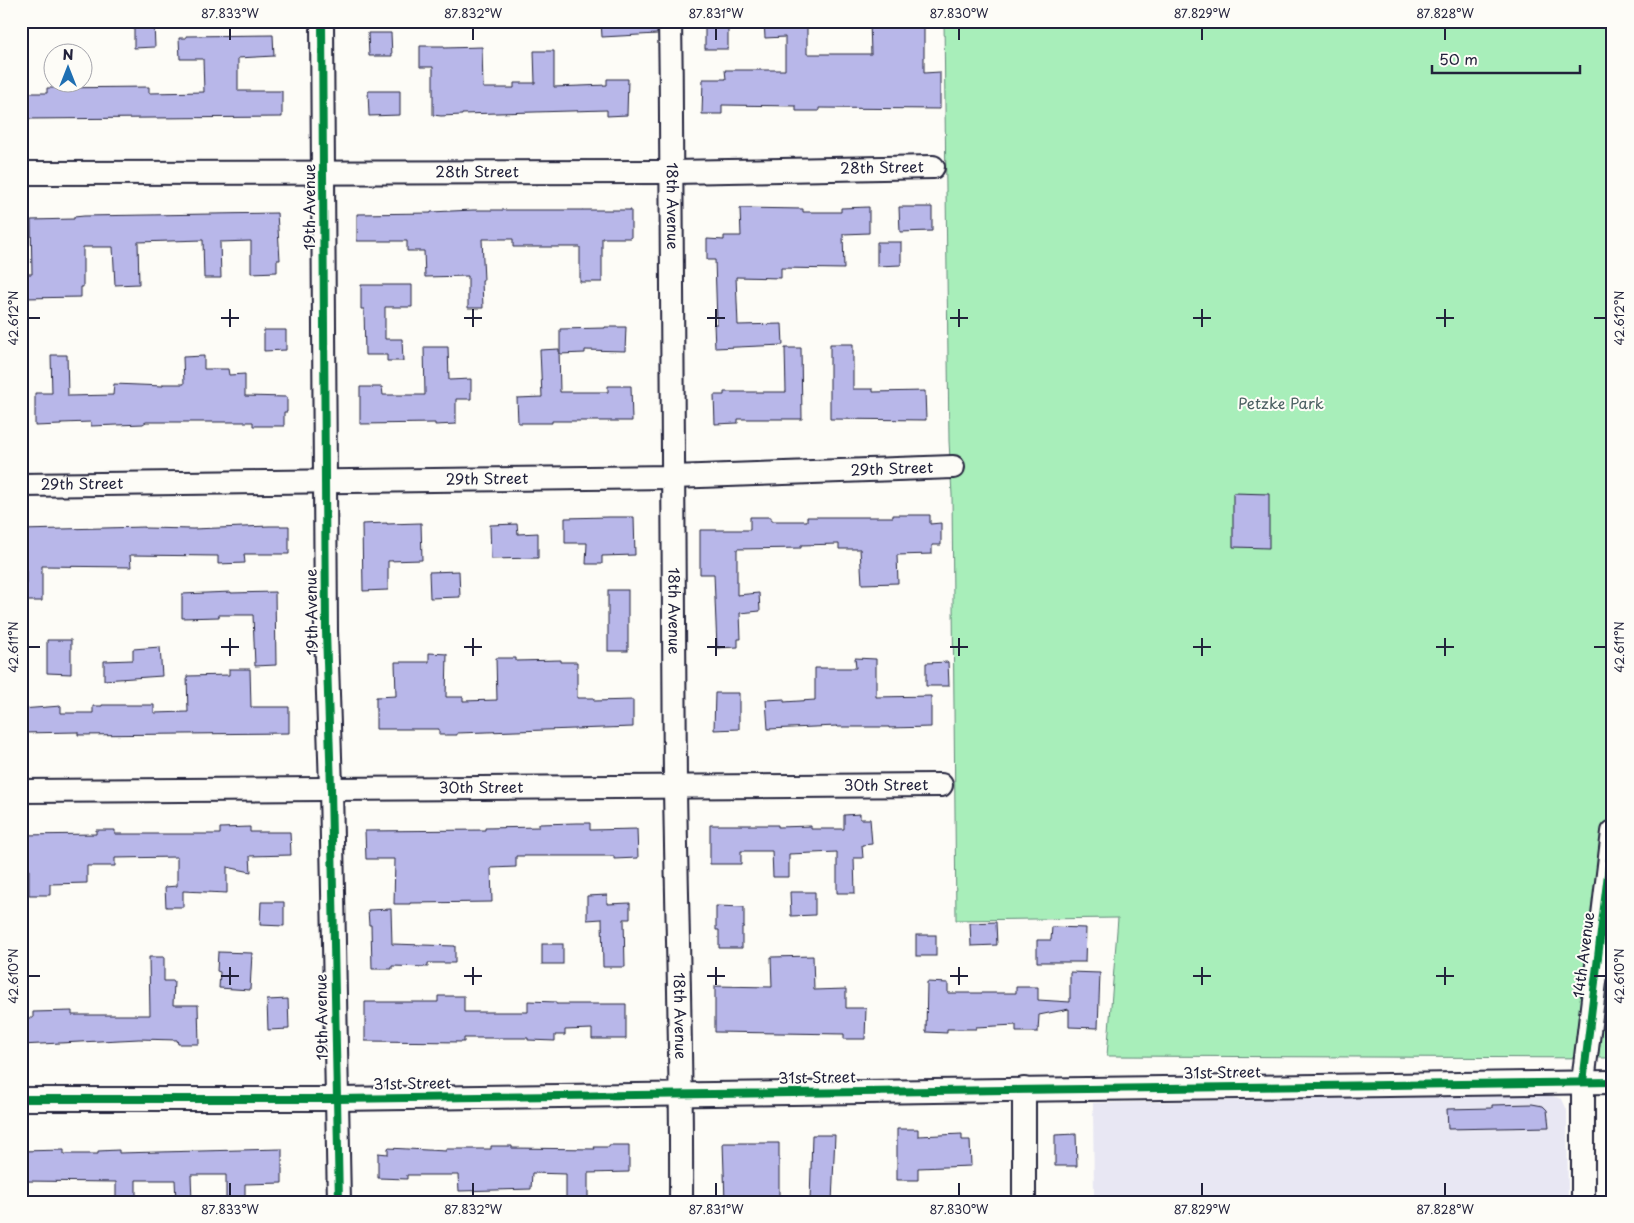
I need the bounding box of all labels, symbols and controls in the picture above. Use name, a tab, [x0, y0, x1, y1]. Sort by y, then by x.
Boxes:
text: 87.833°W	[201, 4, 260, 22]
text: 87.832°W	[444, 4, 503, 22]
text: 87.831°W	[689, 4, 744, 22]
text: 87.830°W	[930, 4, 989, 22]
text: 87.829°W	[1174, 4, 1231, 22]
text: 87.828°W	[1416, 4, 1474, 22]
north arrow	[42, 42, 92, 92]
scale bar	[1432, 42, 1579, 74]
text: N	[62, 44, 74, 65]
text: 50 m	[1439, 47, 1478, 70]
street label: 28th Street	[840, 154, 924, 179]
street label: 28th Street	[435, 159, 519, 182]
street label: 18th Avenue	[662, 162, 685, 250]
street label: 19th Avenue	[297, 164, 320, 250]
text: 42.612°N	[4, 291, 22, 346]
text: 42.612°N	[1610, 291, 1628, 346]
park label: Petzke Park	[1238, 391, 1324, 414]
street label: 29th Street	[850, 455, 934, 481]
street label: 29th Street	[445, 466, 528, 490]
street label: 29th Street	[40, 471, 123, 495]
street label: 18th Avenue	[663, 567, 687, 655]
street label: 19th Avenue	[298, 569, 323, 655]
text: 42.611°N	[4, 621, 22, 673]
text: 42.611°N	[1610, 621, 1628, 673]
street label: 30th Street	[844, 772, 928, 796]
street label: 30th Street	[439, 775, 523, 798]
street label: 14th Avenue	[1566, 911, 1599, 999]
text: 42.610°N	[4, 948, 22, 1004]
text: 42.610°N	[1610, 948, 1628, 1004]
street label: 18th Avenue	[669, 972, 693, 1060]
street label: 19th Avenue	[308, 974, 333, 1060]
street label: 31st Street	[1183, 1059, 1261, 1084]
street label: 31st Street	[778, 1064, 856, 1089]
street label: 31st Street	[373, 1070, 451, 1095]
text: 87.833°W	[201, 1200, 260, 1218]
text: 87.832°W	[444, 1200, 503, 1218]
text: 87.831°W	[689, 1200, 744, 1218]
text: 87.830°W	[930, 1200, 989, 1218]
text: 87.829°W	[1174, 1200, 1231, 1218]
text: 87.828°W	[1416, 1200, 1474, 1218]

